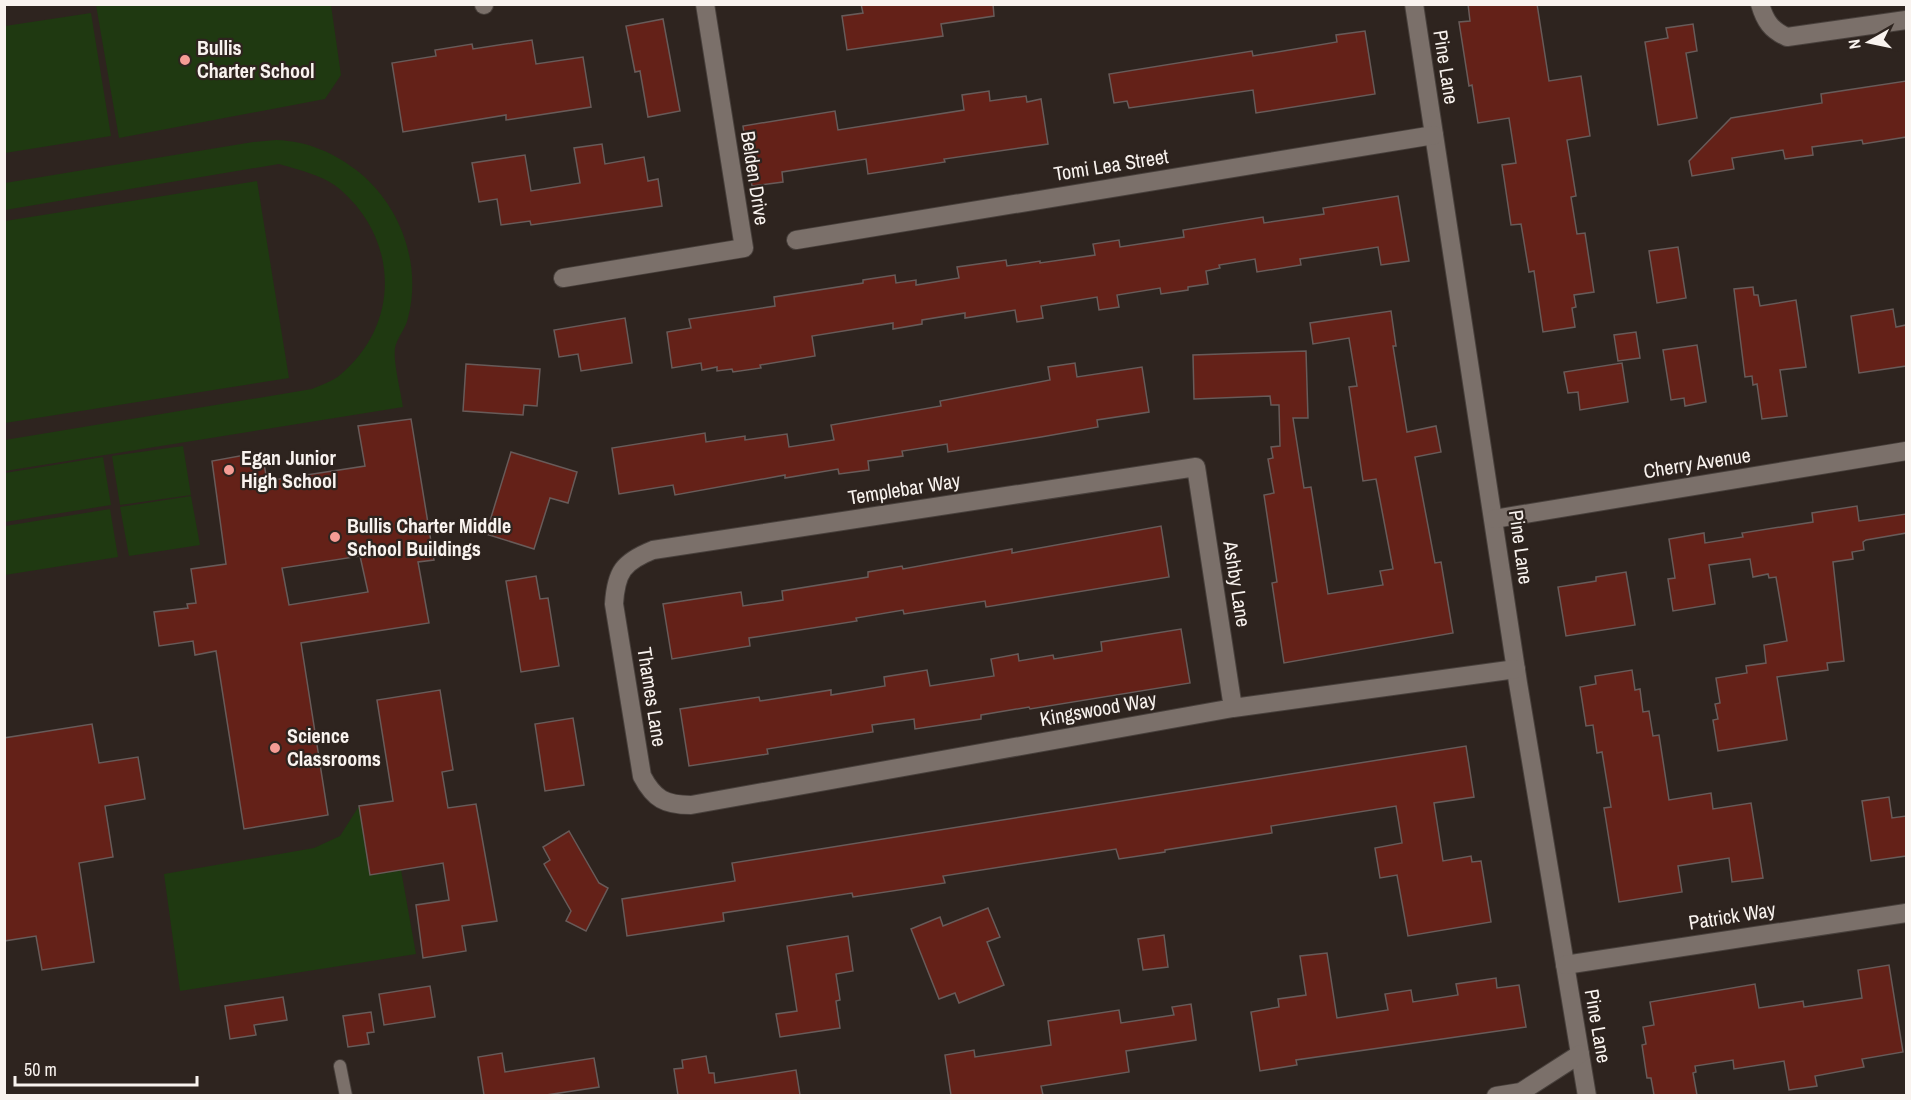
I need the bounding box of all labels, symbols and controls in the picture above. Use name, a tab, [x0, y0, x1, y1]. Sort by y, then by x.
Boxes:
north arrow	[1839, 12, 1899, 72]
street label: Pine Lane	[1427, 28, 1466, 106]
place label: Bullis Charter School	[197, 34, 315, 84]
text: N	[1843, 38, 1866, 51]
marker: Bullis Charter School	[178, 53, 192, 67]
street label: Belden Drive	[735, 129, 776, 227]
street label: Tomi Lea Street	[1052, 142, 1171, 187]
street label: Cherry Avenue	[1641, 441, 1752, 484]
place label: Egan Junior High School	[241, 444, 337, 494]
marker: Egan Junior High School	[222, 463, 236, 477]
street label: Templebar Way	[846, 466, 963, 511]
street label: Pine Lane	[1503, 508, 1540, 586]
place label: Bullis Charter Middle School Buildings	[347, 512, 511, 562]
marker: Bullis Charter Middle School Buildings	[328, 530, 342, 544]
street label: Ashby Lane	[1217, 538, 1258, 629]
street label: Thames Lane	[631, 645, 674, 749]
street label: Kingswood Way	[1038, 685, 1159, 732]
place label: Science Classrooms	[287, 722, 381, 772]
marker: Science Classrooms	[268, 741, 282, 755]
street label: Patrick Way	[1686, 895, 1778, 936]
street label: Pine Lane	[1579, 987, 1618, 1065]
scale bar	[15, 1049, 196, 1087]
text: 50 m	[24, 1057, 57, 1082]

